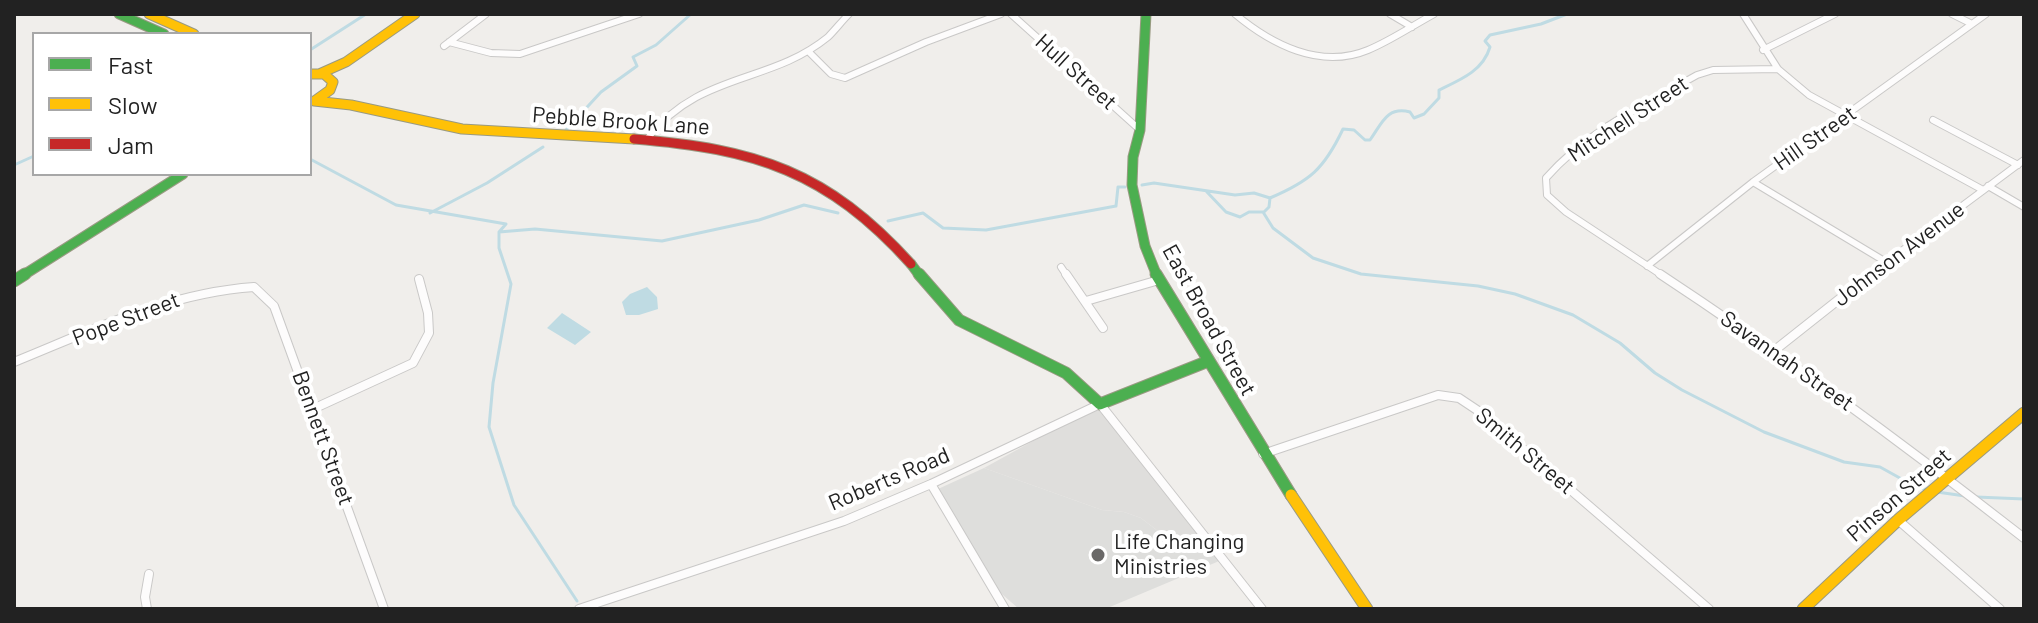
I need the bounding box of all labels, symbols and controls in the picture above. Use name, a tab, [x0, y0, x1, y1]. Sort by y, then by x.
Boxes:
street label: Hull Street	[1030, 28, 1122, 116]
legend	[32, 32, 312, 176]
text: Fast	[108, 50, 153, 79]
street label: Mitchell Street	[1563, 70, 1693, 168]
text: Slow	[108, 90, 157, 119]
street label: Hill Street	[1769, 100, 1861, 176]
street label: Pebble Brook Lane	[531, 102, 711, 140]
text: Jam	[108, 130, 154, 159]
street label: Johnson Avenue	[1828, 196, 1970, 312]
street label: East Broad Street	[1157, 240, 1261, 400]
street label: Pope Street	[69, 286, 183, 352]
street label: Savannah Street	[1715, 305, 1859, 417]
street label: Bennett Street	[286, 367, 360, 509]
street label: Smith Street	[1470, 402, 1580, 500]
street label: Roberts Road	[825, 442, 953, 516]
street label: Pinson Street	[1842, 443, 1956, 547]
place label: Life Changing Ministries	[1114, 529, 1244, 580]
marker: Life Changing Ministries	[1089, 546, 1107, 564]

